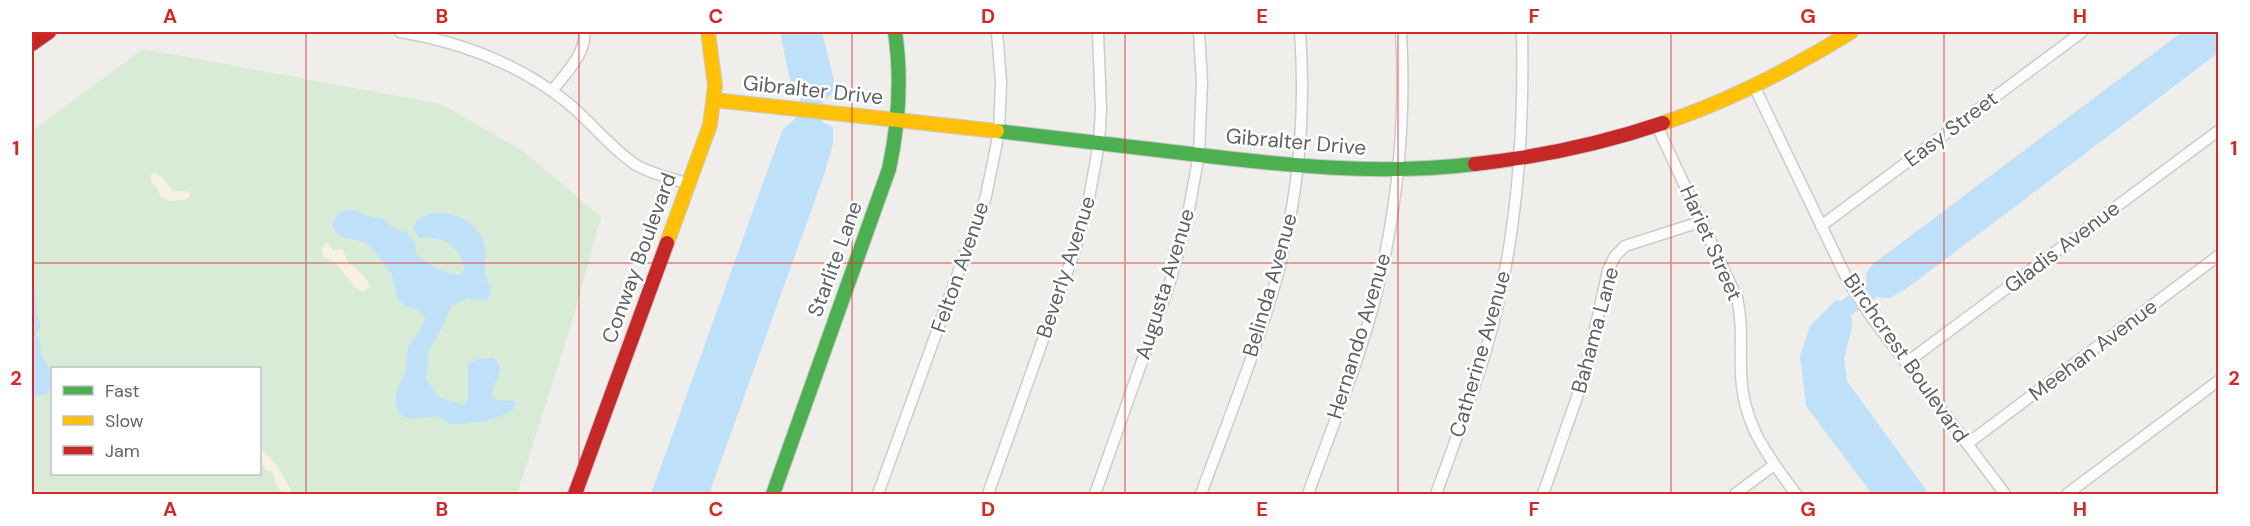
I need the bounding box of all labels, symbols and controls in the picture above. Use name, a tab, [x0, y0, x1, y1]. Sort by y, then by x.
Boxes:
text: A	[163, 3, 177, 29]
text: B	[436, 3, 448, 29]
text: C	[709, 3, 723, 29]
text: D	[981, 3, 995, 29]
text: E	[1256, 3, 1268, 29]
text: F	[1528, 3, 1540, 29]
text: G	[1800, 3, 1816, 29]
text: H	[2073, 3, 2087, 29]
street label: Gibralter Drive	[741, 69, 885, 111]
street label: Easy Street	[1899, 85, 2003, 173]
street label: Gibralter Drive	[1225, 122, 1367, 162]
text: 1	[12, 135, 20, 161]
text: 1	[2230, 135, 2238, 161]
street label: Conway Boulevard	[595, 169, 683, 347]
street label: Hariet Street	[1673, 181, 1749, 305]
street label: Beverly Avenue	[1030, 192, 1102, 342]
street label: Gladis Avenue	[1999, 194, 2125, 300]
street label: Starlite Lane	[801, 197, 869, 321]
street label: Felton Avenue	[924, 198, 996, 336]
street label: Augusta Avenue	[1129, 205, 1201, 363]
street label: Belinda Avenue	[1236, 210, 1304, 360]
street label: Hernando Avenue	[1320, 250, 1398, 422]
street label: Bahama Lane	[1565, 264, 1625, 396]
street label: Catherine Avenue	[1443, 267, 1517, 441]
street label: Birchcrest Boulevard	[1837, 268, 1975, 448]
street label: Meehan Avenue	[2023, 292, 2163, 408]
text: 2	[10, 365, 22, 391]
text: 2	[2228, 365, 2240, 391]
legend	[51, 367, 261, 475]
text: Fast	[105, 379, 140, 403]
text: Slow	[105, 409, 144, 433]
text: Jam	[105, 439, 140, 463]
text: A	[163, 496, 177, 522]
text: B	[436, 496, 448, 522]
text: C	[709, 496, 723, 522]
text: D	[981, 496, 995, 522]
text: E	[1256, 496, 1268, 522]
text: F	[1528, 496, 1540, 522]
text: G	[1800, 496, 1816, 522]
text: H	[2073, 496, 2087, 522]

